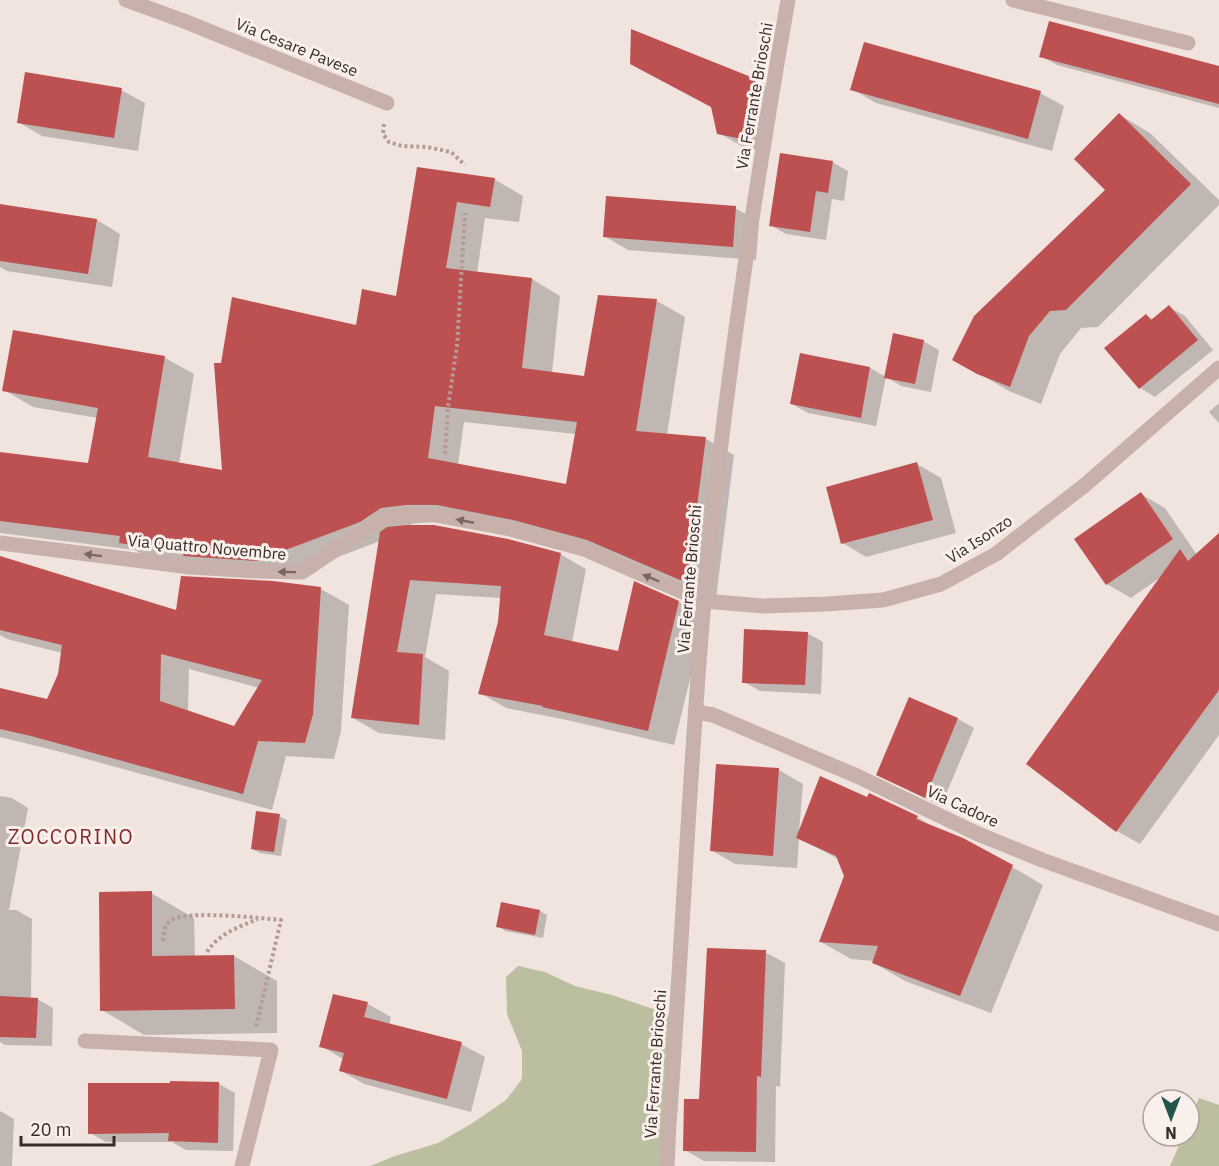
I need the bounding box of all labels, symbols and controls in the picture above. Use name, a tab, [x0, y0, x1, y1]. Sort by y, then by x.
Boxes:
street label: Via Cesare Pavese	[233, 13, 361, 81]
street label: Via Ferrante Brioschi	[731, 21, 777, 171]
street label: Via Ferrante Brioschi	[673, 504, 705, 654]
street label: Via Isonzo	[942, 510, 1016, 568]
one-way arrow	[455, 516, 474, 525]
street label: Via Quattro Novembre	[127, 530, 287, 564]
one-way arrow	[83, 550, 102, 560]
one-way arrow	[277, 567, 296, 577]
one-way arrow	[641, 573, 659, 583]
street label: Via Cadore	[924, 781, 1002, 831]
district label: ZOCCORINO	[8, 823, 134, 850]
street label: Via Ferrante Brioschi	[640, 989, 670, 1139]
north arrow	[1141, 1088, 1201, 1148]
scale bar	[21, 1109, 114, 1147]
text: 20 m	[30, 1118, 72, 1141]
text: N	[1165, 1123, 1177, 1143]

